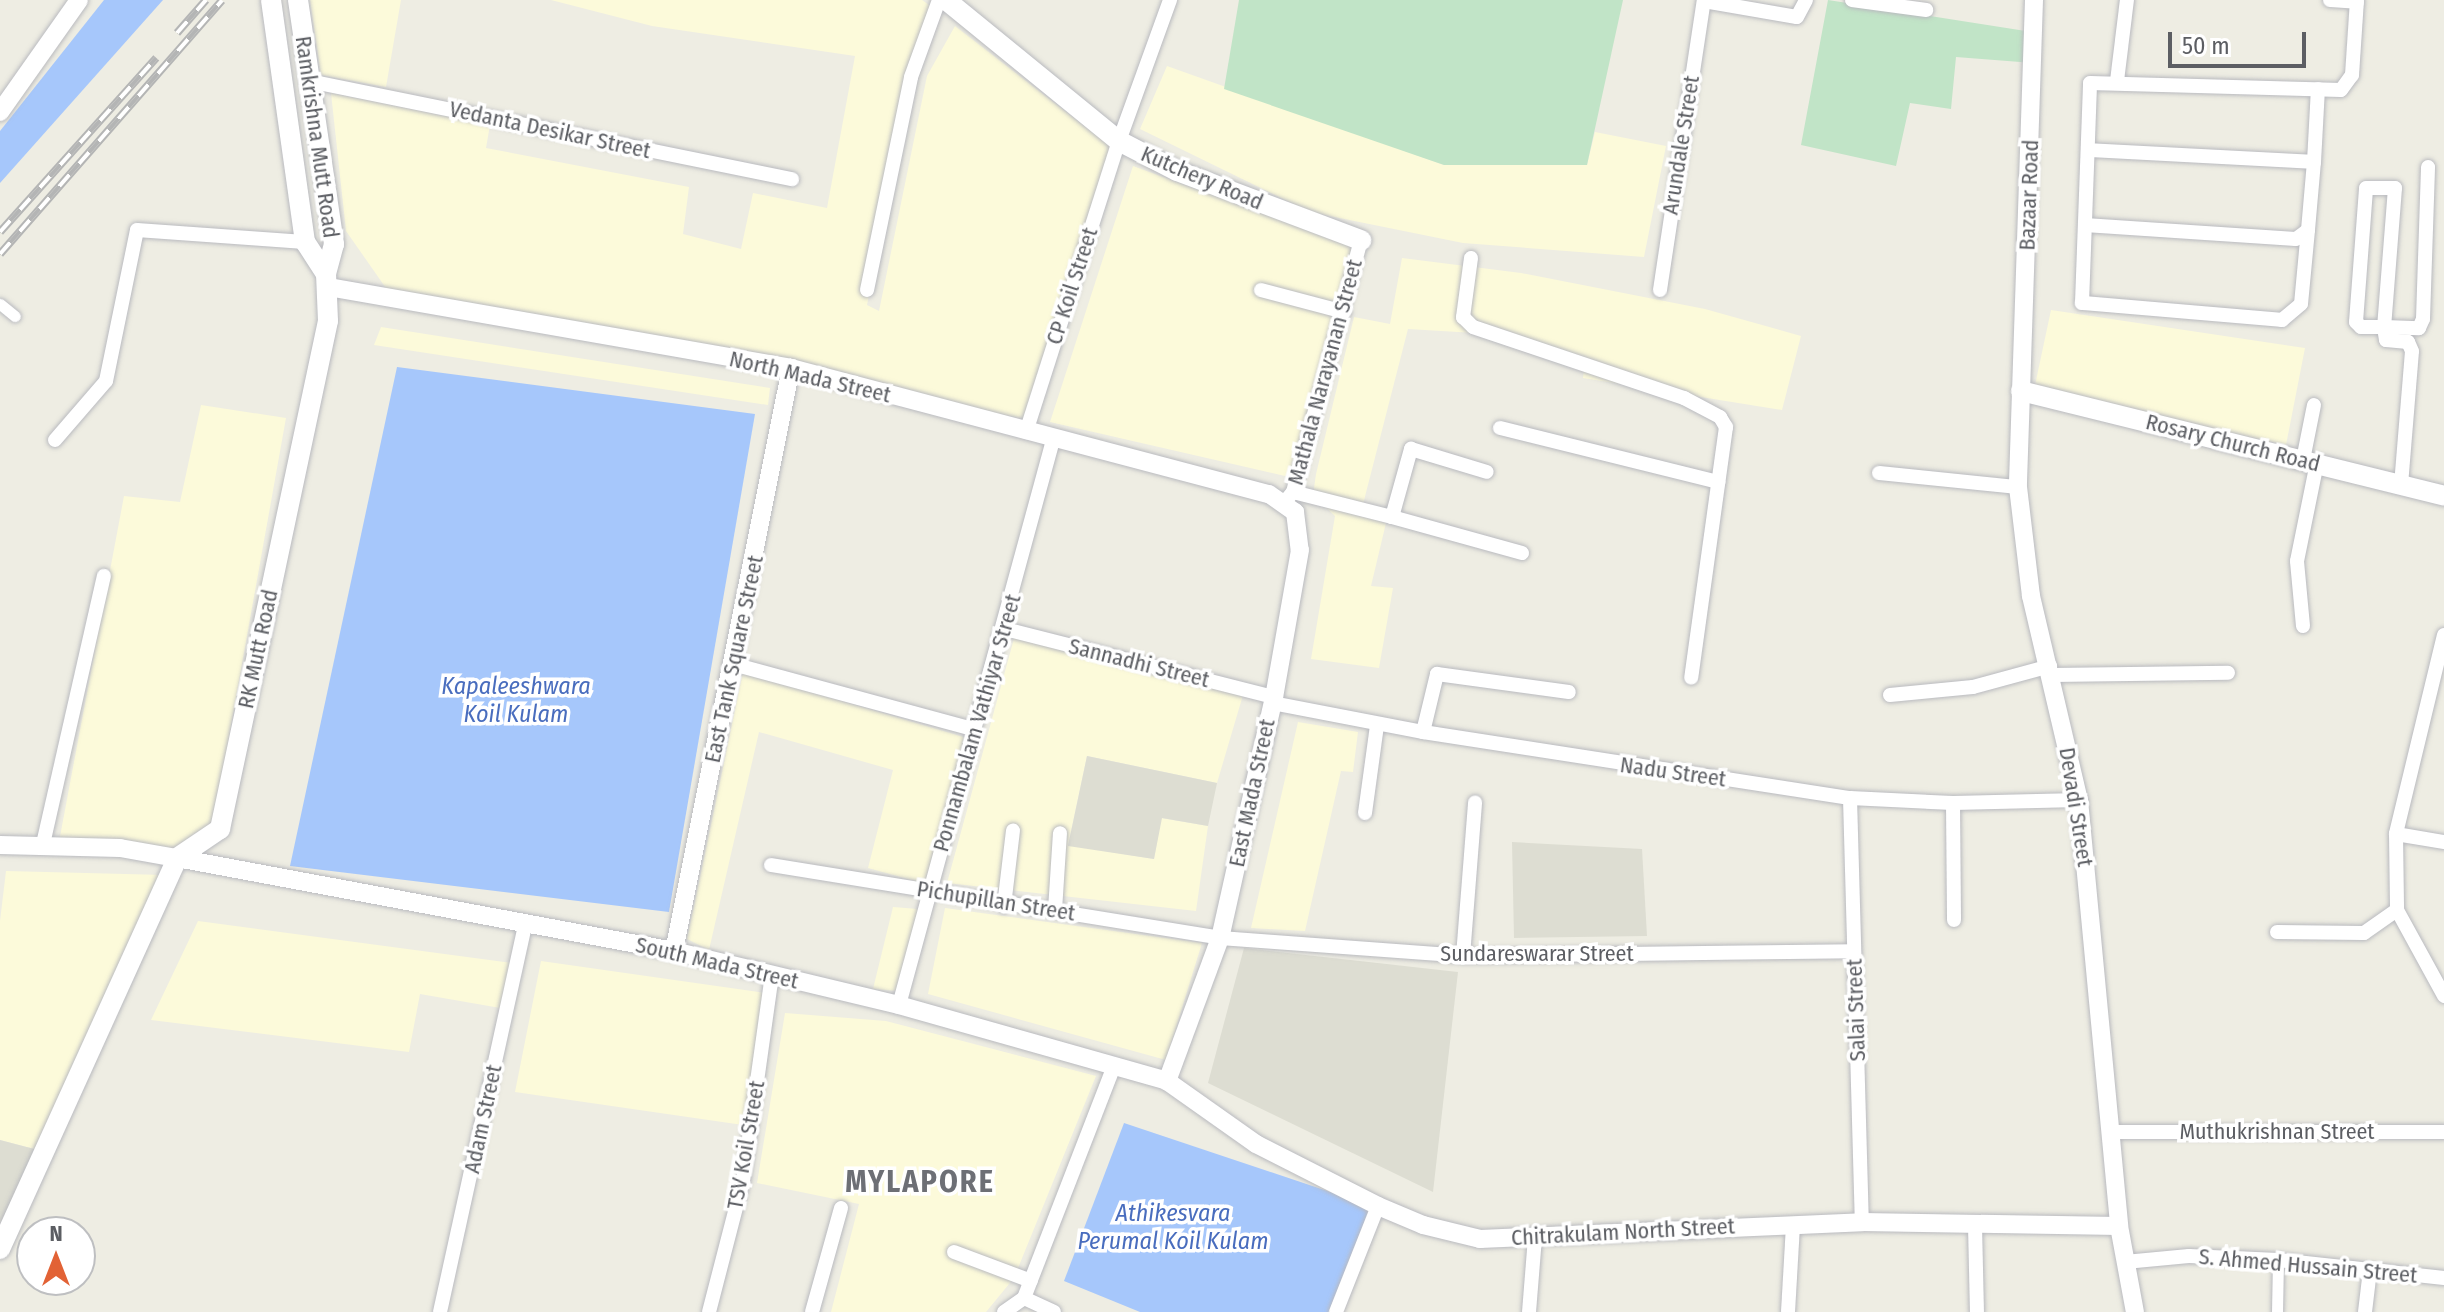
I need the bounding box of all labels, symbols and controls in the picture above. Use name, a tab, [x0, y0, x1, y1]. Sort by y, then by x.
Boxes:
scale bar	[2172, 16, 2310, 66]
text: 50 m	[2182, 32, 2230, 60]
street label: Ramkrishna Mutt Road	[290, 34, 344, 240]
street label: Arundale Street	[1657, 74, 1705, 216]
street label: Vedanta Desikar Street	[447, 96, 653, 164]
street label: Bazaar Road	[2014, 139, 2044, 251]
street label: Kutchery Road	[1137, 140, 1267, 216]
street label: CP Koil Street	[1041, 224, 1103, 348]
street label: Mathala Narayanan Street	[1282, 256, 1368, 488]
street label: North Mada Street	[727, 346, 893, 408]
street label: Rosary Church Road	[2143, 409, 2323, 477]
street label: East Tank Square Street	[699, 553, 769, 765]
street label: RK Mutt Road	[232, 587, 284, 711]
street label: Ponnambalam Vathiyar Street	[928, 591, 1026, 855]
street label: Sannadhi Street	[1066, 633, 1212, 693]
water label: Kapaleeshwara Koil Kulam	[441, 673, 591, 729]
street label: East Mada Street	[1223, 717, 1281, 869]
street label: Devadi Street	[2054, 745, 2098, 869]
street label: Nadu Street	[1618, 752, 1728, 792]
street label: Pichupillan Street	[915, 875, 1077, 927]
street label: South Mada Street	[633, 931, 801, 995]
street label: Sundareswarar Street	[1440, 941, 1634, 967]
street label: Salai Street	[1841, 958, 1871, 1062]
street label: Adam Street	[459, 1062, 507, 1176]
street label: TSV Koil Street	[722, 1079, 770, 1211]
street label: Muthukrishnan Street	[2179, 1119, 2375, 1145]
district label: MYLAPORE	[845, 1164, 995, 1200]
water label: Athikesvara Perumal Koil Kulam	[1077, 1200, 1269, 1256]
street label: Chitrakulam North Street	[1511, 1213, 1735, 1251]
north arrow	[16, 1216, 96, 1296]
text: N	[49, 1220, 63, 1247]
street label: S. Ahmed Hussain Street	[2198, 1243, 2418, 1289]

